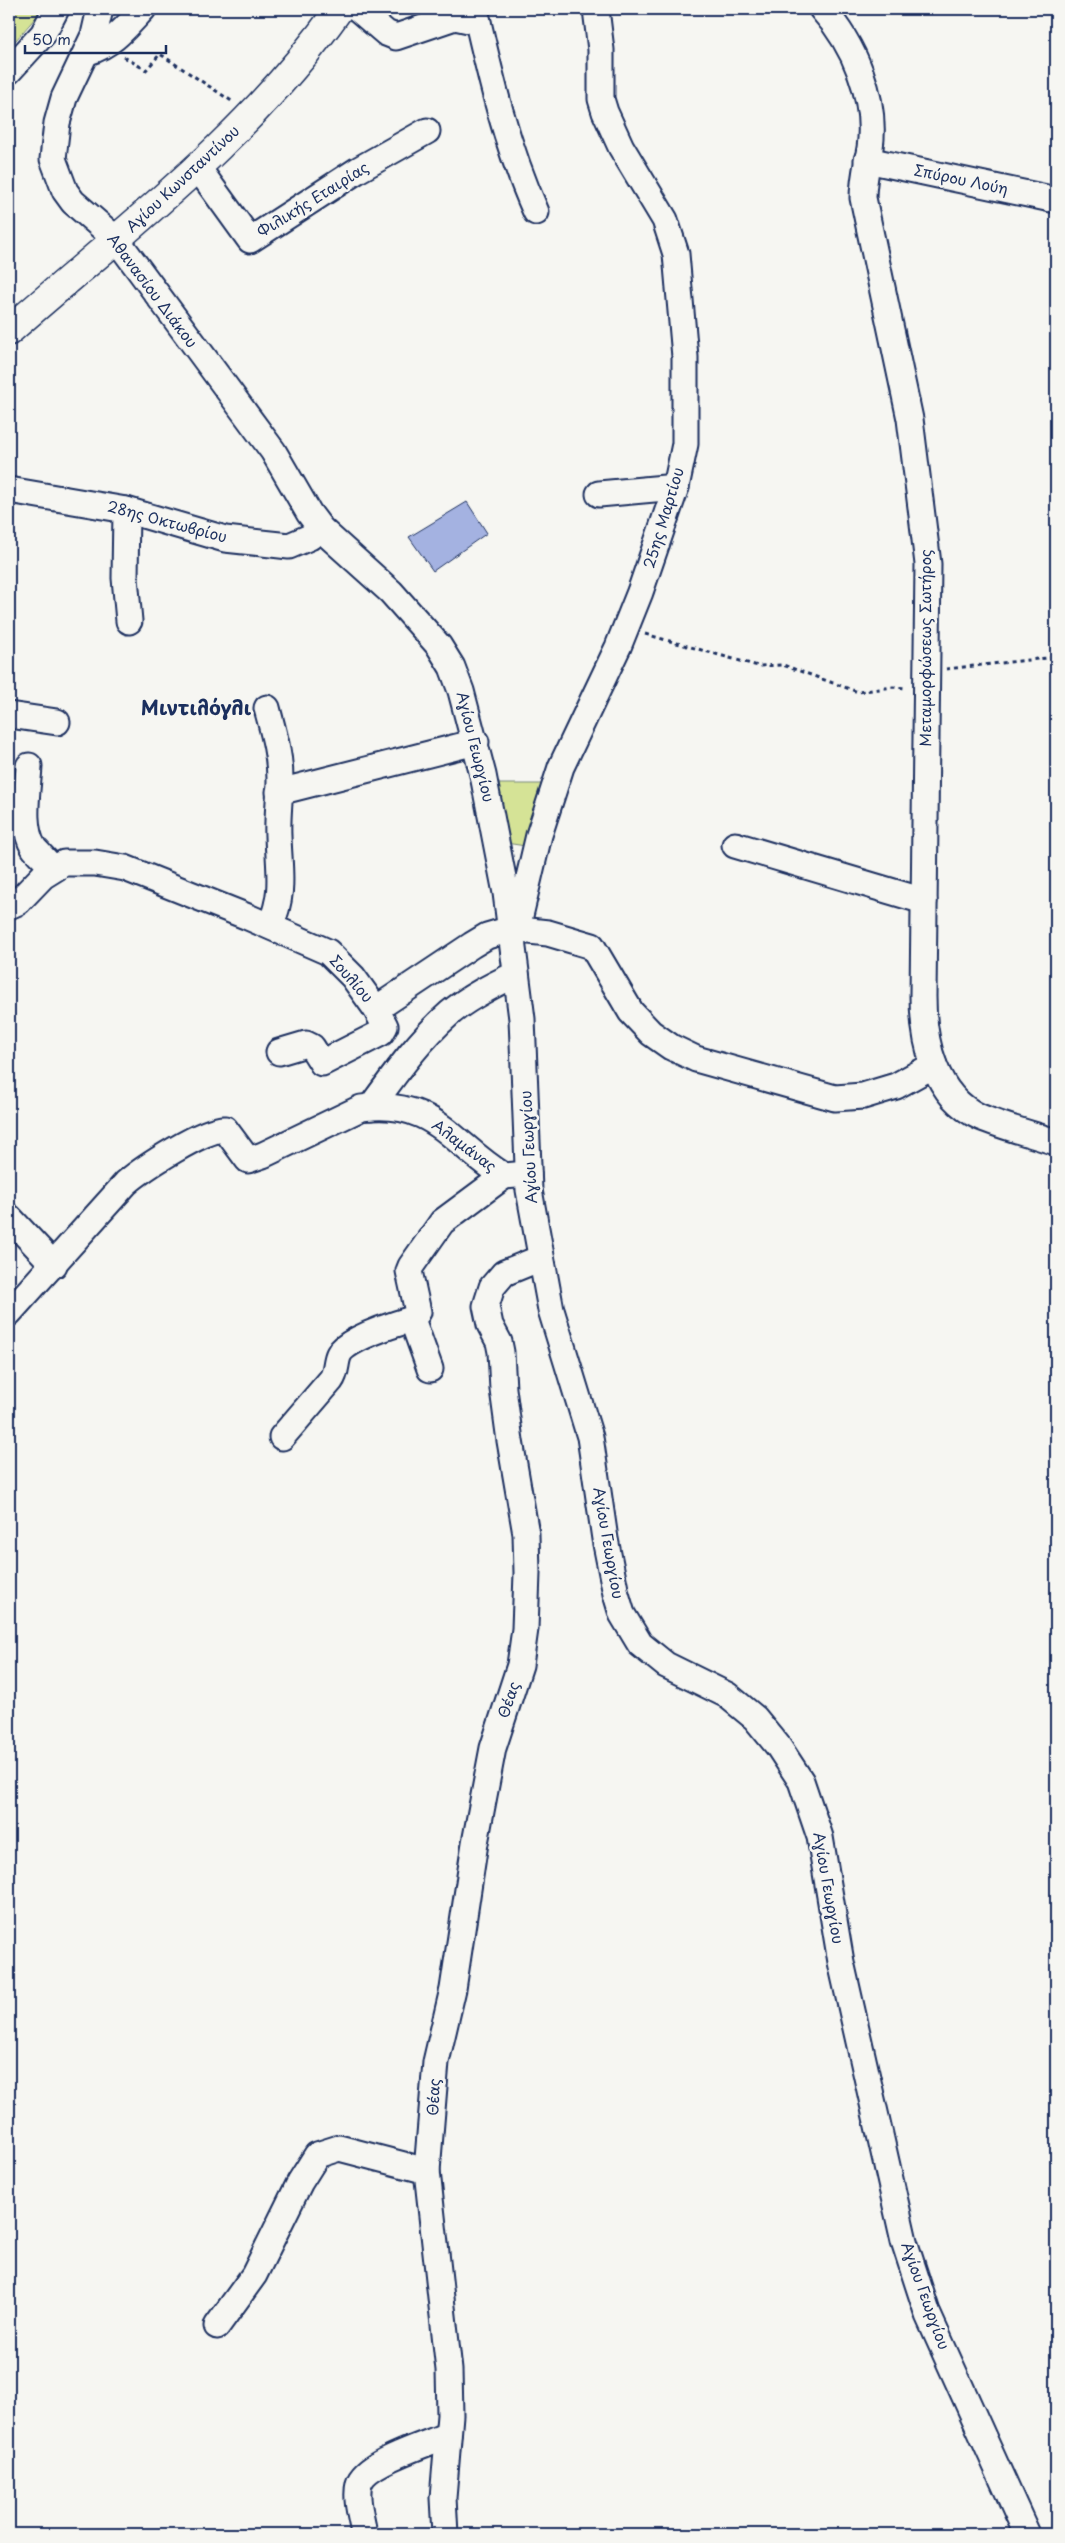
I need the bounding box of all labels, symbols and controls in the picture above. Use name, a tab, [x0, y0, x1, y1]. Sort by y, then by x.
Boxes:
scale bar	[25, 22, 166, 54]
text: 50 m	[32, 27, 71, 50]
street label: Αγίου Κωνσταντίνου	[120, 119, 244, 237]
street label: Φιλικής Εταιρίας	[252, 155, 373, 242]
street label: Σπύρου Λούη	[912, 157, 1010, 200]
street label: Αθανασίου Διάκου	[102, 228, 204, 352]
street label: 25ης Μαρτίου	[636, 464, 689, 571]
street label: 28ης Οκτωβρίου	[105, 494, 230, 548]
street label: Μεταμορφώσεως Σωτήρος	[913, 549, 936, 747]
street label: Αγίου Γεωργίου	[452, 689, 501, 804]
district label: Μιντιλόγλι	[141, 692, 252, 722]
street label: Σουλίου	[325, 949, 379, 1007]
street label: Αγίου Γεωργίου	[513, 1090, 542, 1204]
street label: Αλαμάνας	[428, 1113, 502, 1177]
street label: Αγίου Γεωργίου	[588, 1485, 631, 1600]
street label: Θέας	[491, 1678, 525, 1721]
street label: Αγίου Γεωργίου	[808, 1830, 851, 1945]
street label: Θέας	[420, 2077, 445, 2116]
street label: Αγίου Γεωργίου	[896, 2238, 957, 2353]

